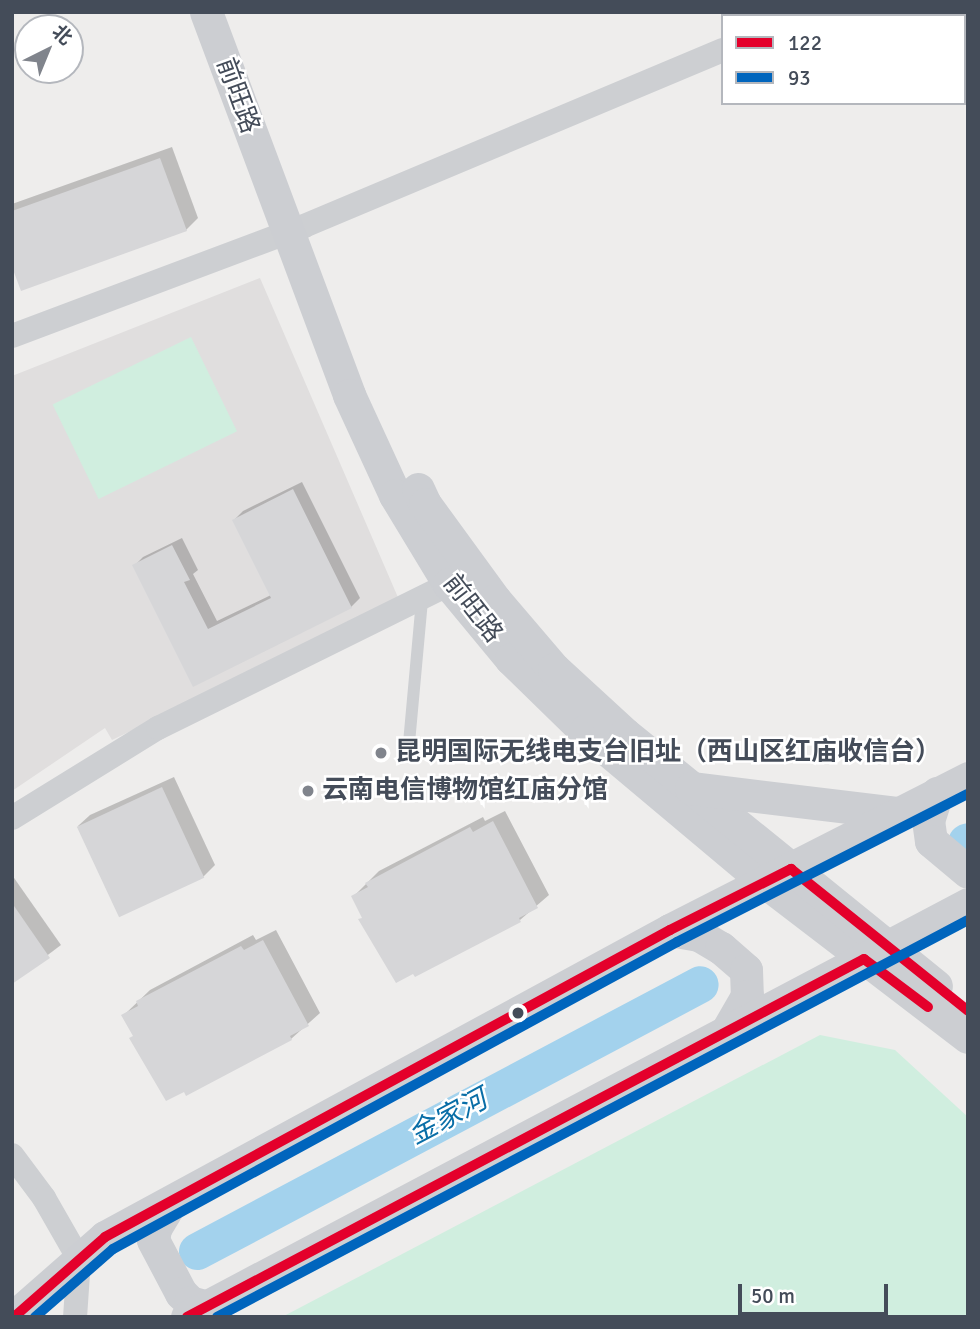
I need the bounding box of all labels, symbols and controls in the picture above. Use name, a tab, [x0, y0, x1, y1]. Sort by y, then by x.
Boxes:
north arrow	[14, 14, 84, 84]
legend	[721, 14, 966, 105]
text: 北	[47, 20, 77, 50]
text: 122	[788, 30, 822, 56]
street label: 前旺路	[209, 54, 265, 138]
text: 93	[788, 65, 811, 91]
street label: 前旺路	[436, 569, 508, 649]
place label: 昆明国际无线电支台旧址（西山区红庙收信台）	[395, 737, 941, 769]
marker: 昆明国际无线电支台旧址（西山区红庙收信台）	[373, 745, 389, 761]
place label: 云南电信博物馆红庙分馆	[322, 775, 608, 807]
marker: 云南电信博物馆红庙分馆	[300, 783, 316, 799]
unlabelled marker	[511, 1006, 525, 1020]
water label: 金家河	[403, 1082, 493, 1152]
scale bar	[742, 1270, 892, 1314]
text: 50 m	[751, 1283, 795, 1309]

